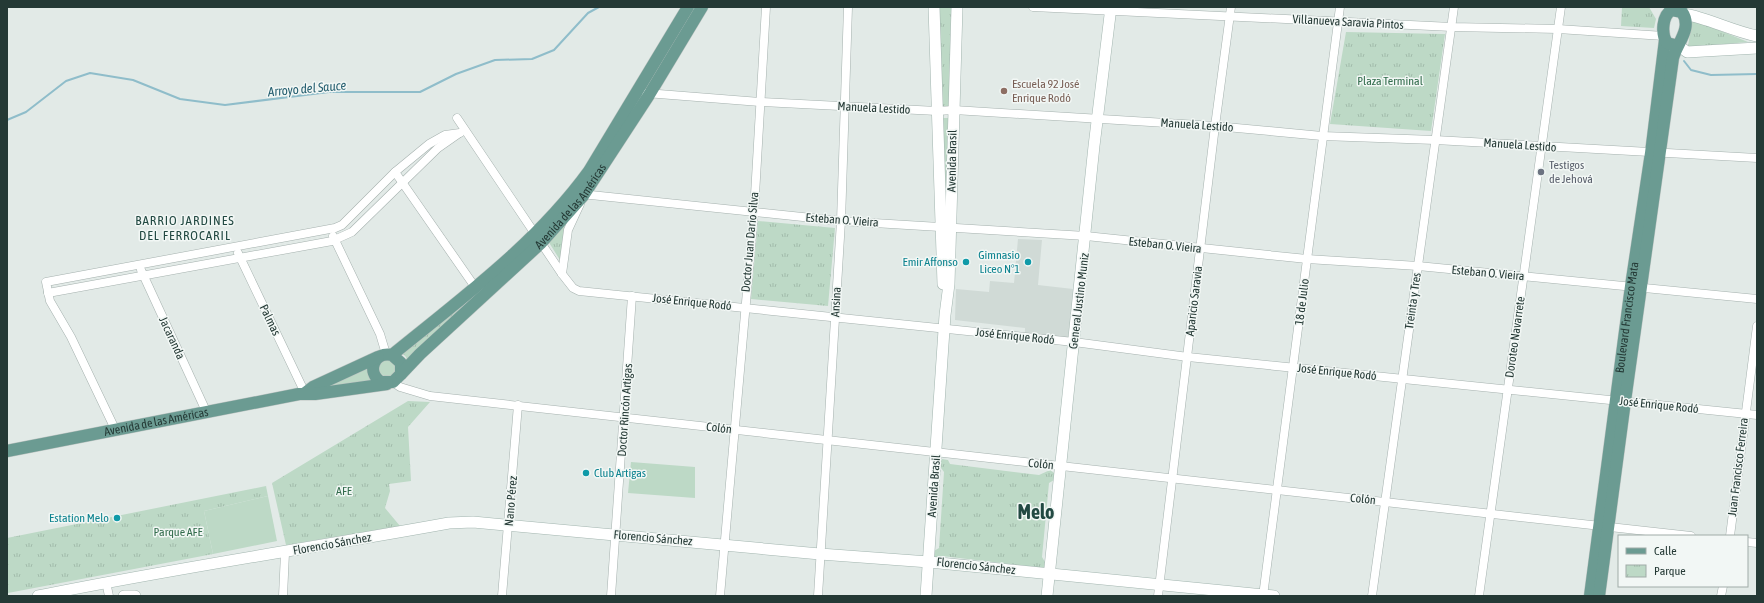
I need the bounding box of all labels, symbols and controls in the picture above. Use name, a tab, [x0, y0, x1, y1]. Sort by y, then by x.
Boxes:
street label: Villanueva Saravia Pintos	[1292, 12, 1404, 32]
park label: Plaza Terminal	[1357, 74, 1424, 88]
place label: Escuela 92 José Enrique Rodó	[1012, 77, 1080, 105]
water label: Arroyo del Sauce	[266, 78, 347, 99]
marker: Escuela 92 José Enrique Rodó	[999, 86, 1009, 96]
street label: Manuela Lestido	[837, 99, 911, 117]
street label: Manuela Lestido	[1160, 115, 1234, 135]
street label: Avenida Brasil	[944, 129, 960, 192]
street label: Manuela Lestido	[1483, 135, 1557, 155]
place label: Testigos de Jehová	[1549, 158, 1593, 186]
street label: Avenida de las Américas	[532, 161, 609, 252]
marker: Testigos de Jehová	[1536, 167, 1546, 177]
street label: Doctor Juan Dario Silva	[739, 191, 761, 293]
street label: Esteban O. Vieira	[805, 210, 879, 230]
district label: BARRIO JARDINES DEL FERROCARIL	[135, 213, 235, 243]
street label: Esteban O. Vieira	[1128, 234, 1202, 256]
place label: Gimnasio Liceo Nº1	[978, 248, 1020, 276]
street label: General Justino Muniz	[1066, 251, 1092, 350]
place label: Emir Affonso	[903, 255, 958, 269]
marker: Emir Affonso	[961, 257, 971, 267]
marker: Gimnasio Liceo Nº1	[1023, 257, 1033, 267]
street label: Boulevard Francisco Mata	[1613, 261, 1642, 374]
street label: Esteban O. Vieira	[1451, 263, 1525, 283]
street label: Aparicio Saravia	[1183, 265, 1205, 337]
street label: Treinta y Tres	[1402, 272, 1424, 330]
street label: 18 de Julio	[1292, 278, 1312, 326]
street label: Ansina	[828, 287, 844, 317]
street label: José Enrique Rodó	[652, 291, 733, 313]
street label: Doroteo Navarrete	[1502, 295, 1528, 379]
street label: Palmas	[257, 302, 283, 338]
street label: Jacaranda	[156, 314, 188, 362]
street label: José Enrique Rodó	[975, 325, 1056, 347]
street label: José Enrique Rodó	[1297, 361, 1378, 383]
street label: Doctor Rincón Artigas	[615, 363, 635, 457]
street label: José Enrique Rodó	[1619, 394, 1700, 416]
street label: Avenida de las Américas	[103, 405, 209, 439]
street label: Juan Francisco Ferreira	[1725, 417, 1751, 517]
street label: Colón	[705, 419, 733, 437]
street label: Avenida Brasil	[925, 454, 943, 518]
street label: Colón	[1028, 456, 1054, 472]
place label: Club Artigas	[594, 466, 646, 480]
marker: Club Artigas	[581, 468, 591, 478]
street label: Nano Pérez	[502, 475, 520, 527]
park label: AFE	[336, 484, 352, 498]
street label: Colón	[1350, 491, 1376, 507]
district label: Melo	[1018, 500, 1054, 523]
place label: Estatíon Melo	[49, 511, 109, 525]
marker: Estatíon Melo	[112, 513, 122, 523]
park label: Parque AFE	[153, 525, 203, 539]
street label: Florencio Sánchez	[613, 528, 694, 548]
street label: Florencio Sánchez	[292, 530, 373, 558]
legend	[1618, 535, 1748, 587]
text: Calle	[1654, 544, 1677, 558]
street label: Florencio Sánchez	[936, 555, 1017, 577]
text: Parque	[1654, 564, 1686, 578]

